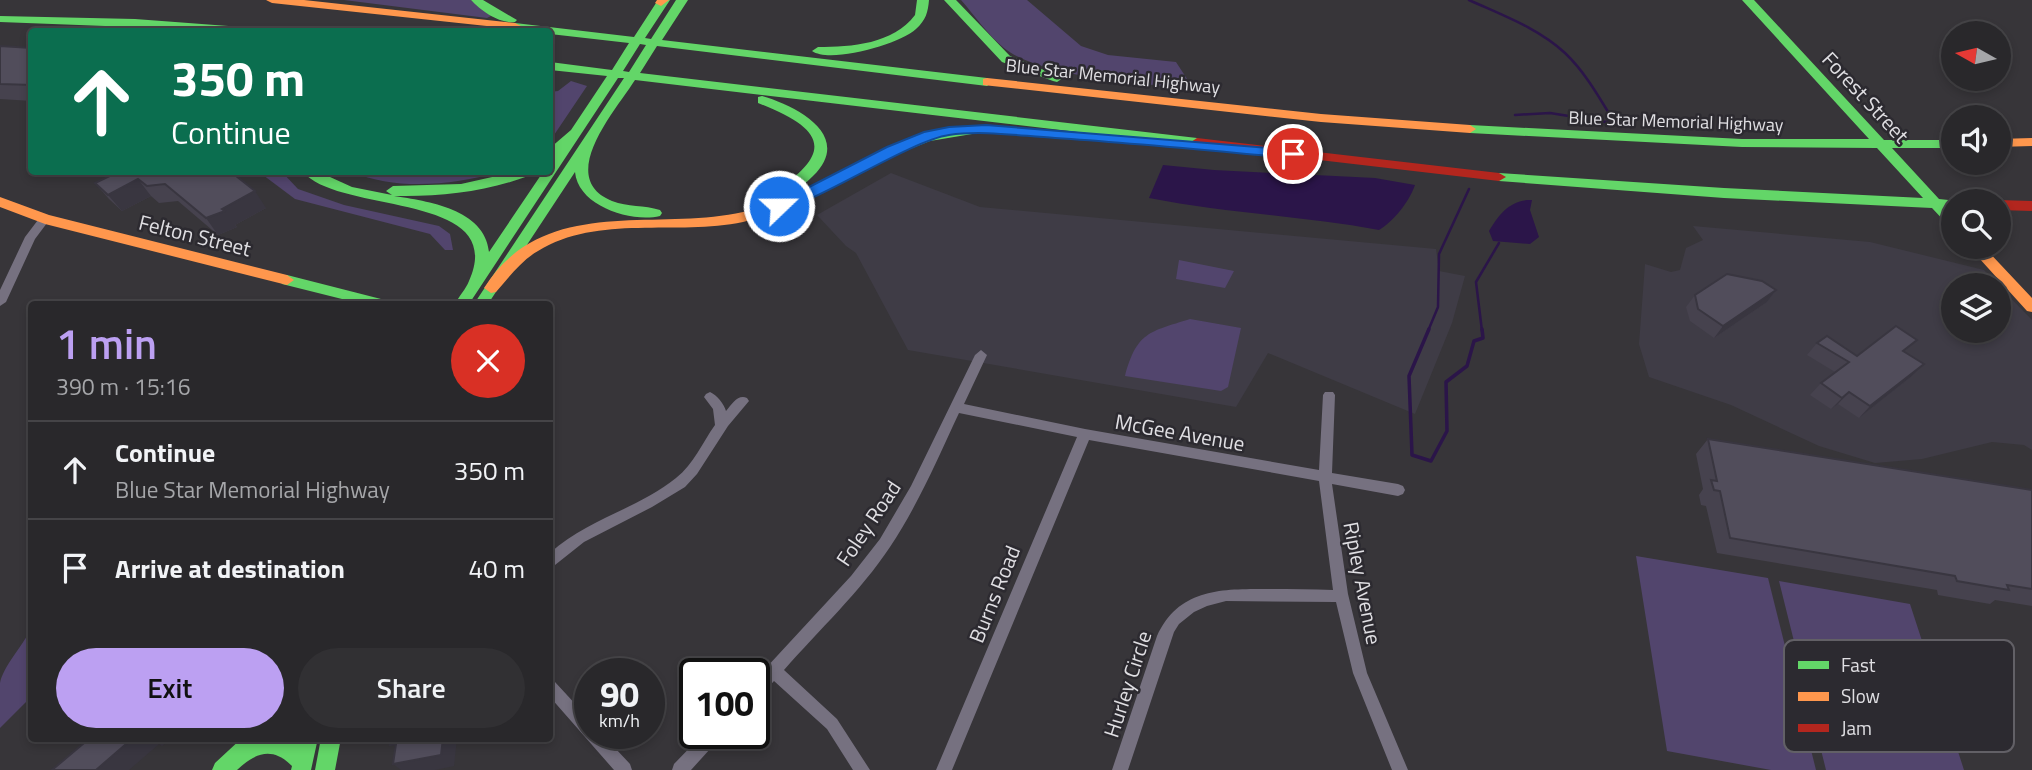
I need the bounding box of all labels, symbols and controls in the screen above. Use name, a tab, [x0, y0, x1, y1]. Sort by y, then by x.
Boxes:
north arrow	[1941, 21, 2011, 91]
map controls	[1941, 21, 2011, 343]
text: 350 m	[171, 40, 305, 115]
street label: Forest Street	[1815, 44, 1917, 151]
street label: Blue Star Memorial Highway	[1005, 51, 1222, 101]
icon: ahead	[56, 56, 147, 147]
street label: Blue Star Memorial Highway	[1568, 104, 1784, 138]
button: sound	[1941, 105, 2011, 175]
text: Continue	[171, 108, 291, 156]
pin	[1263, 124, 1323, 184]
icon: arrive	[1274, 135, 1312, 173]
position arrow	[742, 169, 816, 243]
button: search	[1941, 189, 2011, 259]
street label: Felton Street	[136, 206, 255, 265]
button: layers	[1941, 273, 2011, 343]
text: 1 min	[56, 311, 157, 375]
button: close	[451, 324, 525, 398]
text: 390 m · 15:16	[56, 369, 191, 404]
street label: McGee Avenue	[1113, 405, 1247, 459]
text: Continue	[115, 433, 215, 472]
icon: ahead	[56, 451, 94, 489]
text: 350 m	[454, 451, 525, 490]
text: Blue Star Memorial Highway	[115, 472, 390, 507]
street label: Foley Road	[828, 474, 908, 572]
street label: Ripley Avenue	[1335, 519, 1391, 647]
street label: Burns Road	[960, 540, 1028, 648]
icon: arrive	[56, 549, 94, 587]
text: Arrive at destination	[115, 549, 345, 588]
text: 40 m	[468, 549, 525, 588]
street label: Hurley Circle	[1095, 627, 1159, 741]
legend	[1784, 640, 2014, 752]
button: Exit	[56, 648, 284, 728]
button: Share	[298, 648, 525, 728]
text: Fast	[1841, 650, 1876, 679]
speed limit sign: 100	[679, 658, 770, 749]
text: 90	[600, 667, 639, 721]
text: Slow	[1841, 681, 1880, 710]
text: km/h	[599, 707, 640, 734]
text: Jam	[1841, 713, 1872, 742]

